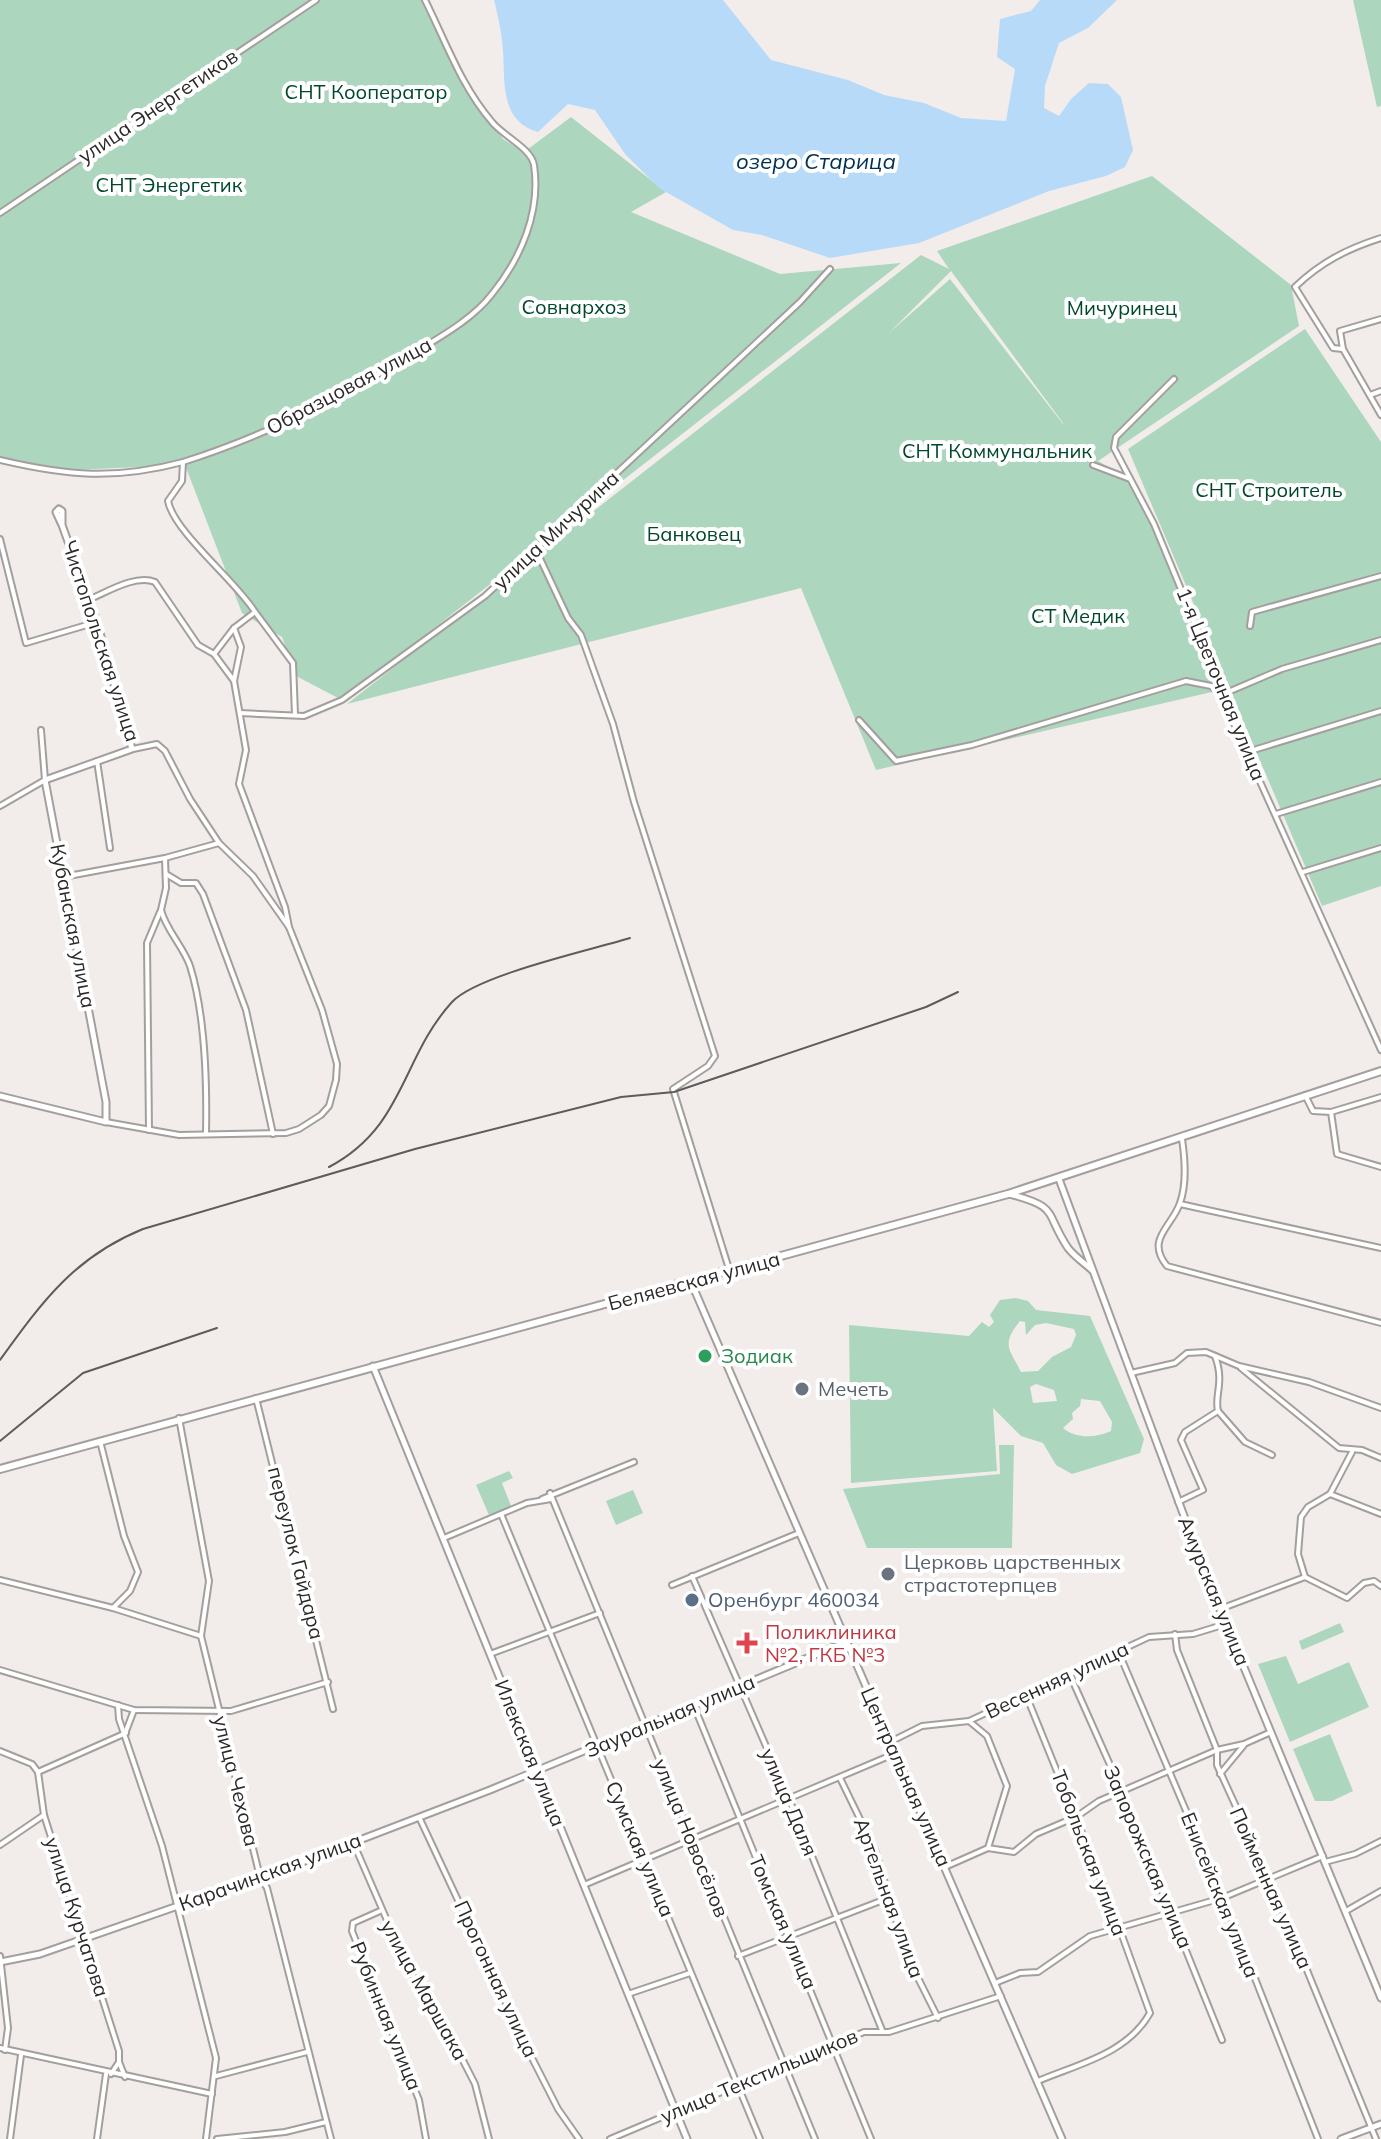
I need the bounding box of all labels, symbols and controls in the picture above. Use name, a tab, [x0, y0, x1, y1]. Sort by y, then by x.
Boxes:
street label: улица Энергетиков	[73, 43, 242, 168]
park label: СНТ Кооператор	[285, 79, 447, 104]
water label: озеро Старица	[736, 147, 896, 175]
park label: СНТ Энергетик	[95, 172, 243, 197]
park label: Совнархоз	[522, 294, 626, 319]
park label: Мичуринец	[1067, 295, 1177, 320]
street label: Образцовая улица	[262, 331, 436, 440]
park label: СНТ Коммунальник	[902, 438, 1092, 463]
street label: улица Мичурина	[488, 465, 624, 594]
park label: СНТ Строитель	[1195, 477, 1343, 502]
park label: Банковец	[647, 521, 741, 546]
street label: Чистопольская улица	[57, 537, 146, 745]
street label: 1-я Цветочная улица	[1171, 584, 1272, 784]
park label: СТ Медик	[1031, 603, 1125, 628]
street label: Кубанская улица	[45, 842, 102, 1010]
street label: Беляевская улица	[605, 1246, 783, 1316]
place label: Зодиак	[721, 1343, 793, 1368]
marker: Зодиак	[696, 1347, 714, 1365]
place label: Мечеть	[818, 1376, 889, 1401]
marker: Мечеть	[793, 1380, 811, 1398]
street label: переулок Гайдара	[263, 1464, 330, 1642]
street label: Амурская улица	[1173, 1513, 1256, 1669]
place label: Церковь царственных страстотерпцев	[904, 1549, 1121, 1597]
marker: Церковь царственных страстотерпцев	[879, 1565, 897, 1583]
place label: Оренбург 460034	[708, 1587, 879, 1612]
marker: Оренбург 460034	[683, 1591, 701, 1609]
place label: Поликлиника №2, ГКБ №3	[765, 1619, 897, 1667]
marker: Поликлиника №2, ГКБ №3	[736, 1632, 758, 1654]
street label: Весенняя улица	[981, 1635, 1132, 1724]
street label: Зауральная улица	[581, 1669, 758, 1763]
street label: Илекская улица	[490, 1676, 571, 1830]
street label: Центральная улица	[856, 1683, 957, 1870]
street label: улица Чехова	[208, 1713, 265, 1849]
street label: улица Даля	[756, 1744, 823, 1859]
street label: улица Новосёлов	[648, 1755, 735, 1921]
street label: Запорожская улица	[1099, 1762, 1198, 1952]
street label: Тобольская улица	[1046, 1766, 1133, 1939]
street label: Сумская улица	[601, 1777, 680, 1921]
street label: Пойменная улица	[1225, 1803, 1318, 1972]
street label: Енисейская улица	[1176, 1808, 1265, 1981]
street label: Артельная улица	[849, 1814, 930, 1981]
street label: Карачинская улица	[175, 1827, 365, 1916]
street label: улица Курчатова	[40, 1834, 115, 2000]
street label: Томская улица	[744, 1851, 823, 1993]
street label: Прогонная улица	[449, 1896, 544, 2061]
street label: улица Маршака	[376, 1915, 473, 2064]
street label: Рубинная улица	[345, 1938, 428, 2094]
street label: улица Текстильщиков	[656, 2023, 861, 2128]

